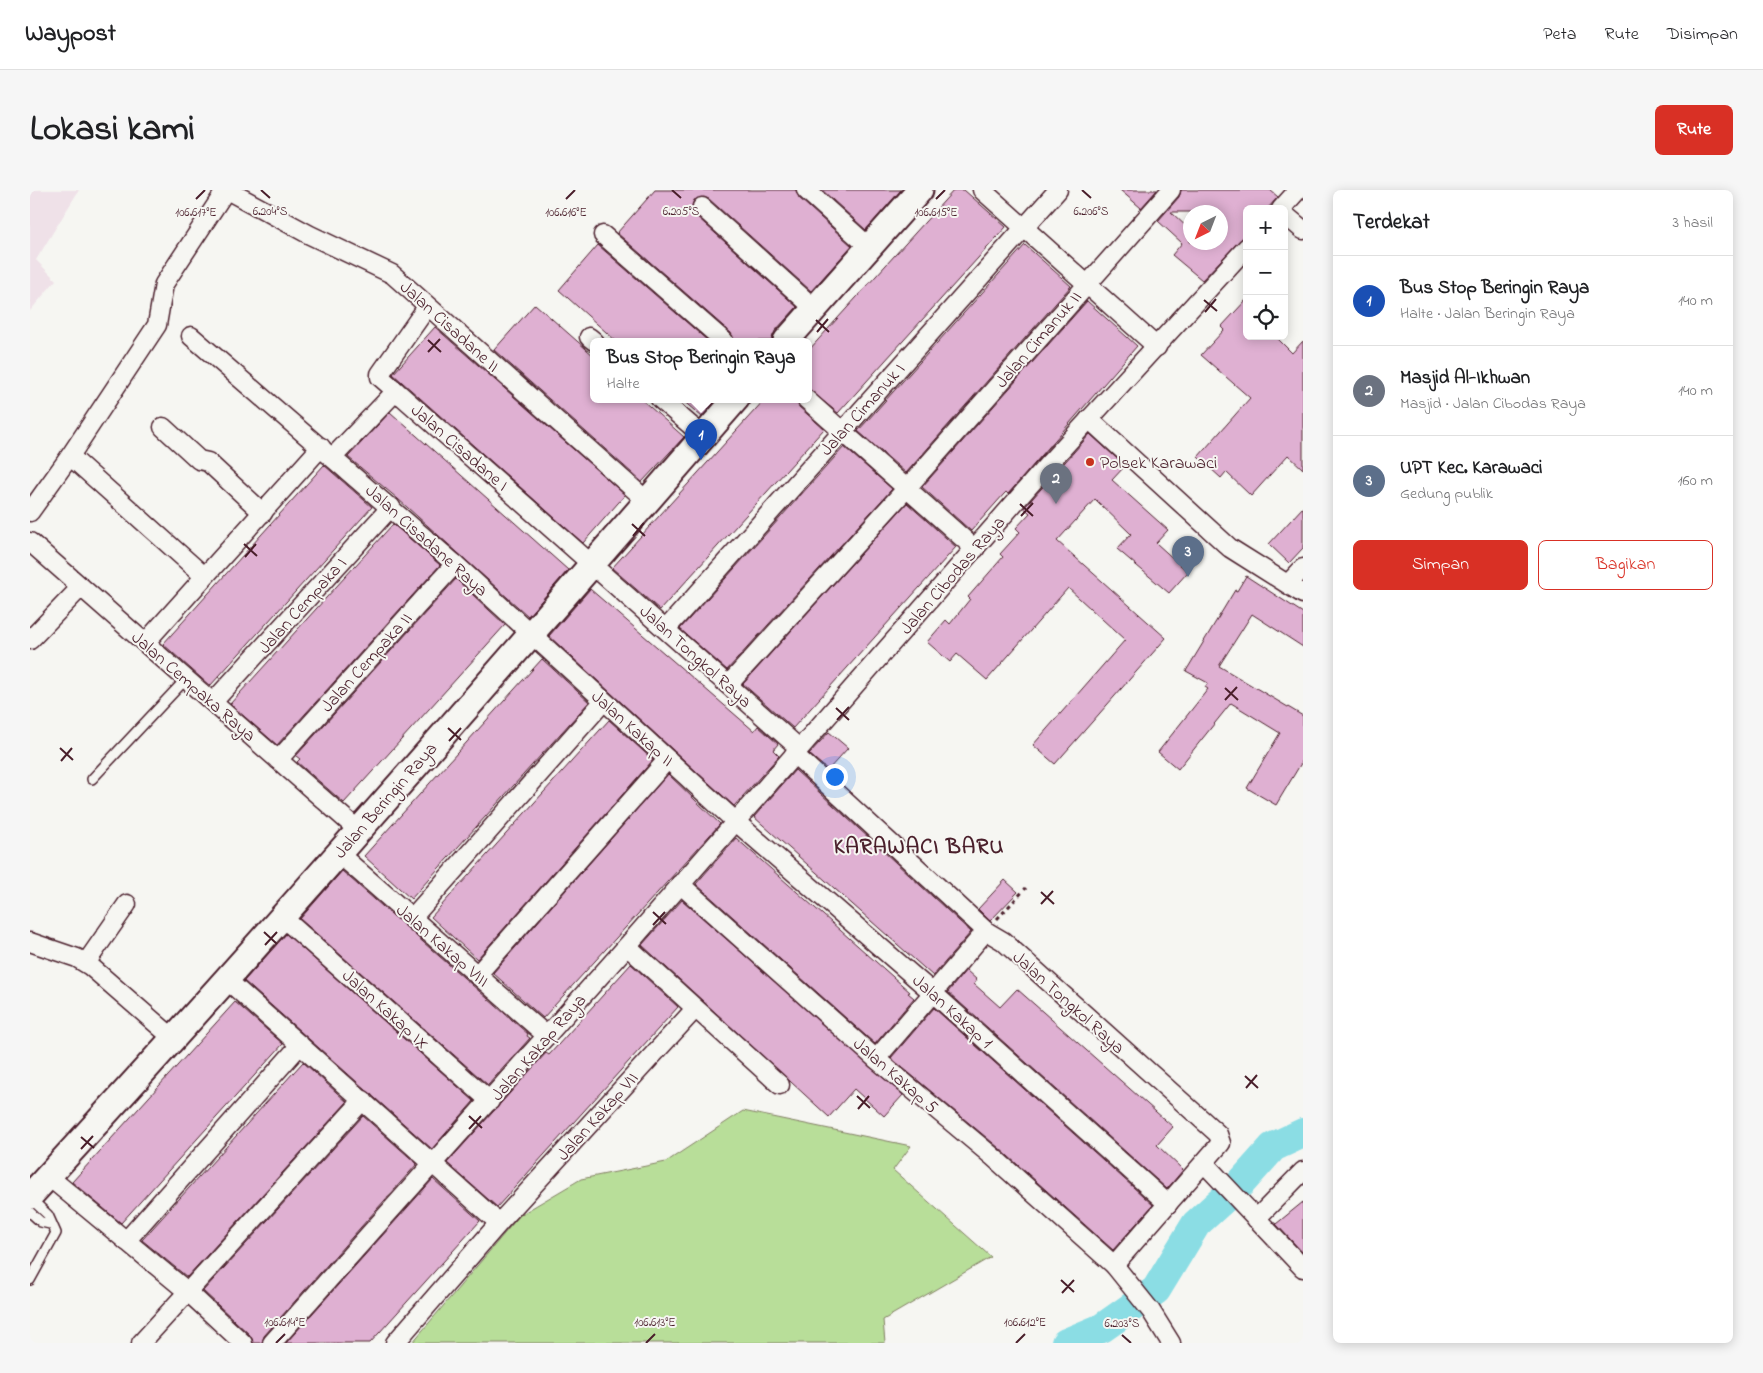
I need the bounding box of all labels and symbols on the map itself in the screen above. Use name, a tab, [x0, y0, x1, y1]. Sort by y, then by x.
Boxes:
text: 6.204°S	[253, 203, 288, 221]
text: 6.205°S	[663, 203, 700, 221]
text: 6.206°S	[1073, 203, 1109, 221]
text: 106.617°E	[175, 204, 217, 222]
text: 106.616°E	[545, 204, 587, 222]
text: 106.615°E	[914, 204, 958, 222]
north arrow	[1183, 205, 1228, 250]
street label: Jalan Cisadane II	[393, 276, 504, 379]
street label: Jalan Cimanuk II	[990, 286, 1089, 395]
street label: Jalan Cimanuk I	[815, 358, 912, 463]
street label: Jalan Cisadane I	[404, 399, 513, 498]
pin: 1	[685, 419, 717, 460]
place label: Polsek Karawaci	[1100, 451, 1217, 477]
marker: Polsek Karawaci	[1084, 456, 1096, 468]
pin: 2	[1040, 463, 1072, 504]
street label: Jalan Cisadane Raya	[359, 479, 493, 604]
street label: Jalan Cibodas Raya	[895, 511, 1012, 641]
pin: 3	[1172, 536, 1204, 577]
street label: Jalan Cempaka I	[253, 552, 354, 661]
street label: Jalan Tongkol Raya	[632, 600, 757, 716]
street label: Jalan Cempaka II	[315, 608, 420, 719]
street label: Jalan Cempaka Raya	[125, 626, 261, 749]
street label: Jalan Kakap II	[585, 685, 679, 774]
street label: Jalan Beringin Raya	[329, 737, 445, 866]
your location	[822, 764, 848, 790]
district label: KARAWACI BARU	[834, 832, 1004, 864]
street label: Jalan Kakap VIII	[389, 899, 494, 994]
street label: Jalan Tongkol Raya	[1005, 946, 1130, 1062]
street label: Jalan Kakap IX	[335, 964, 434, 1057]
street label: Jalan Kakap 1	[906, 969, 998, 1056]
street label: Jalan Kakap Raya	[486, 989, 593, 1108]
street label: Jalan Kakap 5	[846, 1032, 943, 1121]
street label: Jalan Kakap VII	[551, 1067, 646, 1168]
text: 106.614°E	[264, 1314, 306, 1332]
text: 106.613°E	[634, 1314, 676, 1332]
text: 106.612°E	[1004, 1314, 1046, 1332]
text: 6.203°S	[1105, 1315, 1140, 1333]

